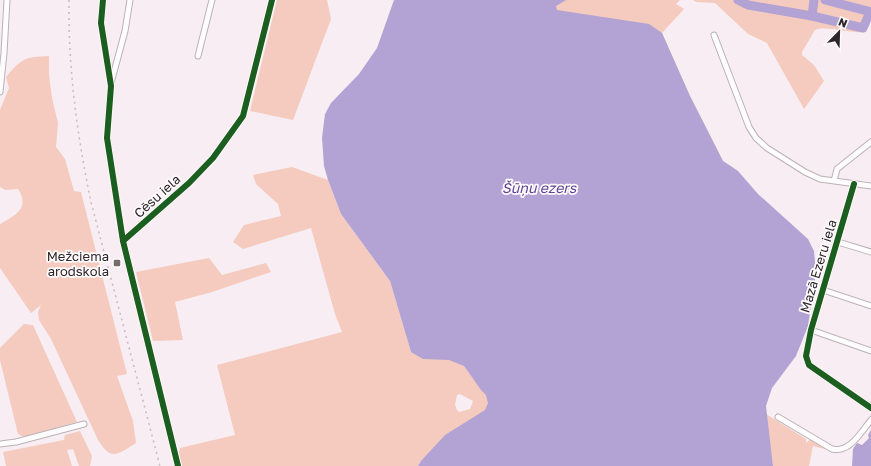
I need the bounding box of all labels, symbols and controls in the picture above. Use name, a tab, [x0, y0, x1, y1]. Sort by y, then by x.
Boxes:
north arrow	[819, 12, 859, 52]
text: N	[837, 15, 849, 30]
street label: Cēsu iela	[130, 171, 184, 221]
water label: Šūņu ezers	[502, 179, 577, 197]
street label: Mazā Ezeru iela	[796, 217, 840, 315]
place label: Mežciema arodskola	[47, 248, 109, 279]
marker: Mežciema arodskola	[112, 258, 122, 268]

